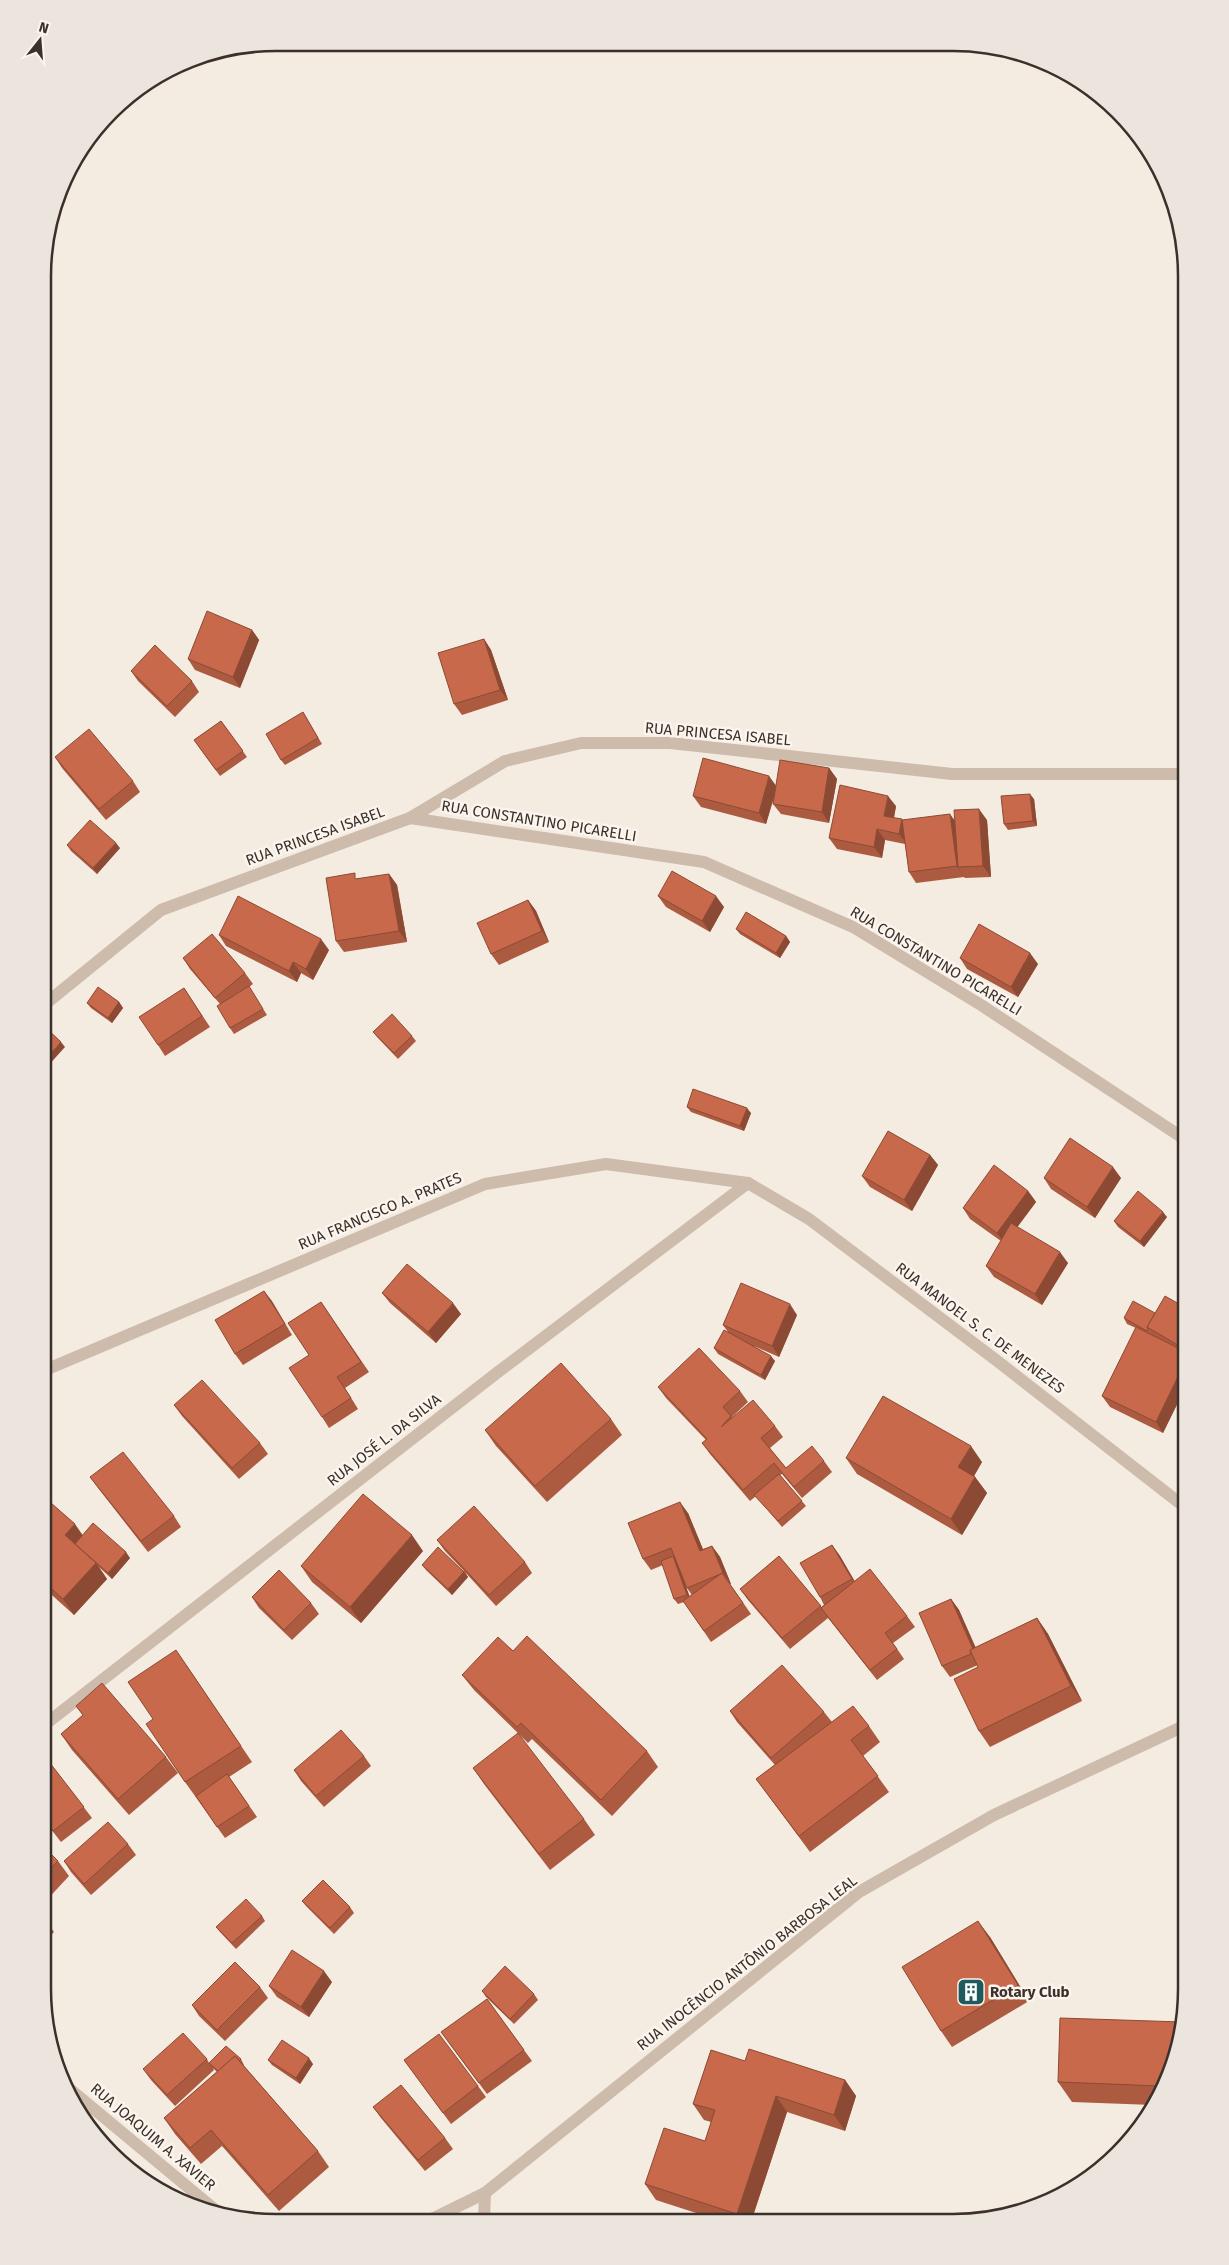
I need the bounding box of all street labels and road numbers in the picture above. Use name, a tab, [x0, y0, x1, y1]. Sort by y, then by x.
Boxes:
street label: RUA PRINCESA ISABEL	[644, 719, 792, 749]
street label: RUA CONSTANTINO PICARELLI	[440, 797, 638, 845]
street label: RUA PRINCESA ISABEL	[243, 802, 387, 870]
street label: RUA CONSTANTINO PICARELLI	[847, 903, 1025, 1019]
street label: RUA FRANCISCO A. PRATES	[296, 1168, 464, 1254]
street label: RUA MANOEL S. C. DE MENEZES	[892, 1259, 1068, 1397]
street label: RUA JOSÉ L. DA SILVA	[324, 1390, 445, 1490]
street label: RUA INOCÊNCIO ANTÔNIO BARBOSA LEAL	[633, 1871, 861, 2054]
street label: RUA JOAQUIM A. XAVIER	[87, 2079, 219, 2195]

